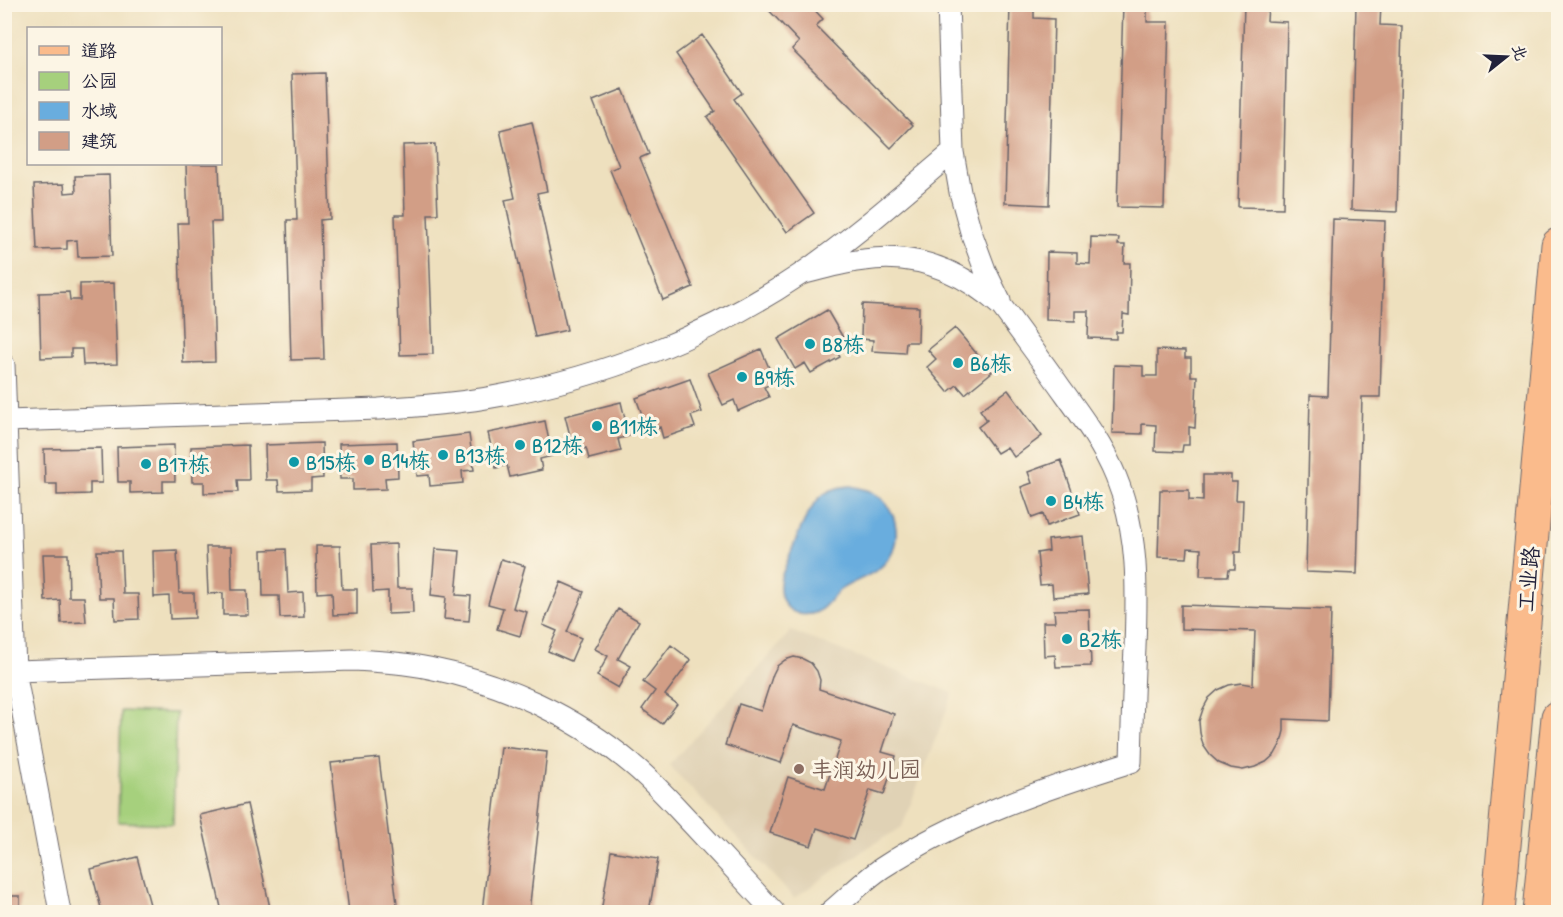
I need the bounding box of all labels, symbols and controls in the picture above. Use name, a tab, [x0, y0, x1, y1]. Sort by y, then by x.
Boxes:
legend	[27, 27, 222, 165]
north arrow	[1476, 27, 1536, 87]
text: 道路	[81, 38, 117, 63]
text: 北	[1507, 41, 1533, 63]
text: 公园	[81, 68, 117, 93]
text: 水域	[81, 98, 117, 123]
text: 建筑	[81, 128, 117, 153]
place label: B8栋	[822, 329, 865, 359]
marker: B8栋	[803, 337, 817, 351]
place label: B6栋	[970, 348, 1012, 378]
marker: B6栋	[951, 356, 965, 370]
place label: B9栋	[754, 362, 795, 392]
marker: B9栋	[735, 370, 749, 384]
place label: B11栋	[609, 411, 658, 441]
marker: B11栋	[590, 419, 604, 433]
place label: B12栋	[532, 430, 583, 460]
marker: B12栋	[513, 438, 527, 452]
place label: B13栋	[455, 440, 506, 470]
place label: B14栋	[381, 445, 430, 475]
place label: B15栋	[306, 447, 356, 477]
marker: B13栋	[436, 448, 450, 462]
place label: B17栋	[158, 449, 210, 479]
marker: B14栋	[362, 453, 376, 467]
marker: B15栋	[287, 455, 301, 469]
marker: B17栋	[139, 457, 153, 471]
place label: B4栋	[1063, 486, 1104, 516]
marker: B4栋	[1044, 494, 1058, 508]
street label: 工业路	[1510, 545, 1546, 613]
place label: B2栋	[1079, 624, 1122, 654]
marker: B2栋	[1060, 632, 1074, 646]
place label: 丰润幼儿园	[811, 754, 921, 784]
marker: 丰润幼儿园	[792, 762, 806, 776]

